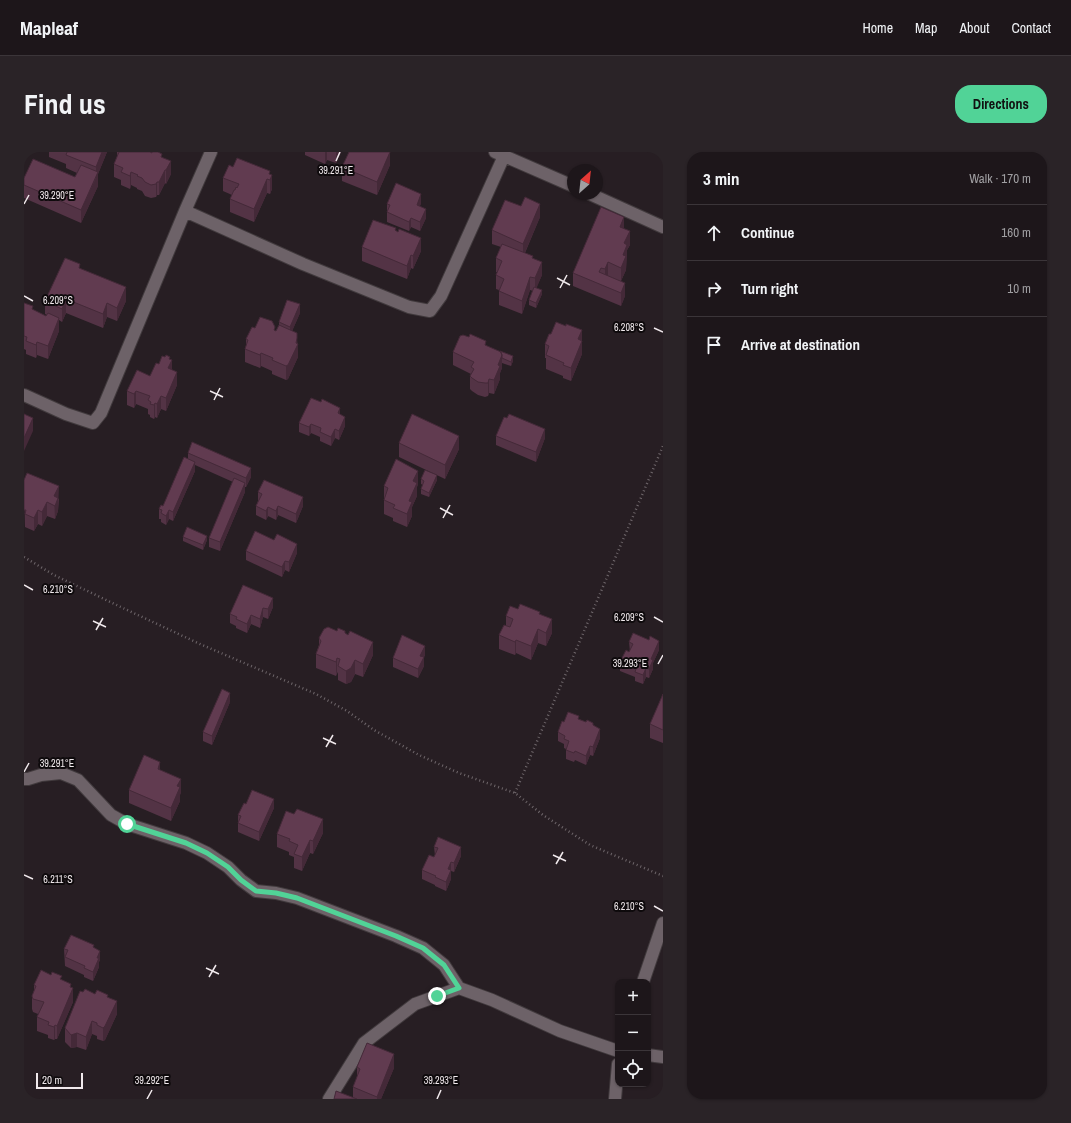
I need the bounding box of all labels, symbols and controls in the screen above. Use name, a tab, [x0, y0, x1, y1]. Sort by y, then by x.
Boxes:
text: Mapleaf	[20, 15, 78, 41]
text: Home	[862, 19, 893, 37]
text: Map	[915, 19, 937, 37]
text: About	[959, 19, 989, 37]
text: Contact	[1011, 19, 1051, 37]
text: Find us	[24, 85, 106, 123]
button: Directions	[955, 85, 1047, 123]
text: 39.291°E	[319, 164, 353, 177]
north arrow	[567, 164, 603, 200]
text: 3 min	[703, 167, 739, 190]
text: Walk · 170 m	[969, 170, 1031, 187]
text: 39.290°E	[40, 189, 74, 202]
icon: ahead	[703, 222, 725, 244]
text: Continue	[741, 222, 794, 243]
text: 160 m	[1001, 224, 1031, 241]
icon: right	[703, 278, 725, 300]
text: Turn right	[741, 278, 798, 299]
text: 10 m	[1007, 280, 1031, 297]
text: 6.209°S	[43, 294, 74, 307]
text: 6.208°S	[614, 321, 645, 334]
icon: arrive	[703, 334, 725, 356]
text: Arrive at destination	[741, 334, 860, 355]
text: 6.210°S	[43, 583, 74, 596]
text: 6.209°S	[614, 611, 645, 624]
text: 39.293°E	[613, 657, 647, 670]
text: 39.291°E	[40, 757, 74, 770]
route start	[118, 815, 136, 833]
text: 6.211°S	[43, 873, 73, 886]
text: 6.210°S	[614, 900, 645, 913]
map controls	[615, 979, 651, 1087]
button: +	[615, 979, 651, 1015]
route end	[428, 987, 446, 1005]
button: −	[615, 1015, 651, 1051]
button: locate	[615, 1051, 651, 1087]
scale bar	[36, 1071, 83, 1090]
text: 20 m	[42, 1073, 62, 1087]
text: 39.292°E	[135, 1074, 169, 1087]
text: 39.293°E	[424, 1074, 458, 1087]

